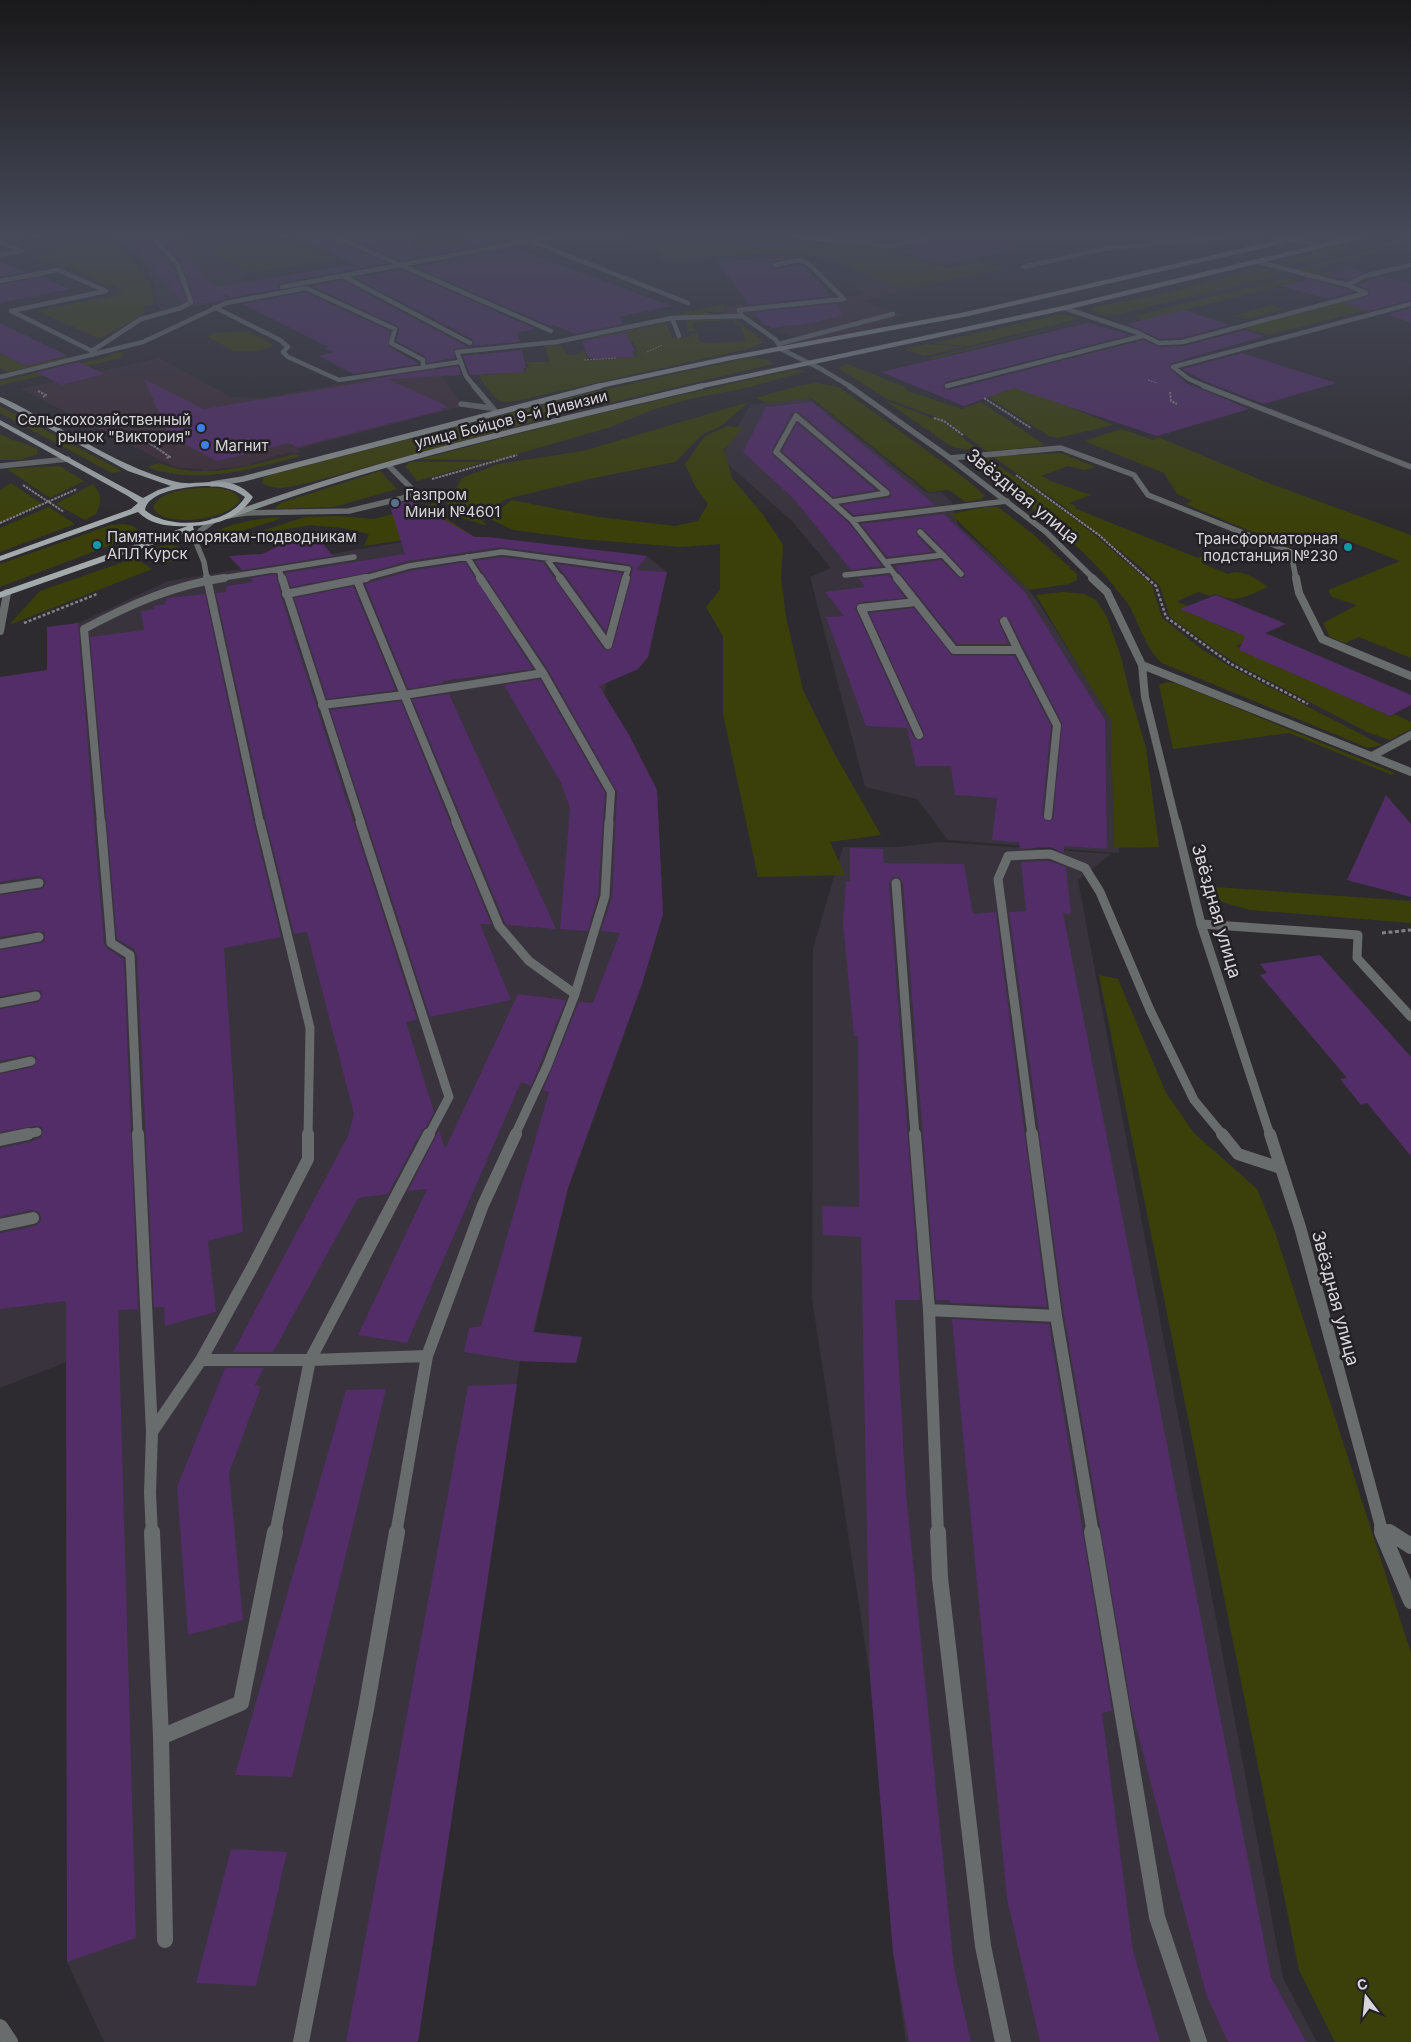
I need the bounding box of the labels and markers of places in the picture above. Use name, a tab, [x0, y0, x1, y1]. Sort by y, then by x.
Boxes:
place label: Сельскохозяйственный рынок "Виктория"	[17, 410, 191, 446]
marker: Сельскохозяйственный рынок "Виктория"	[195, 422, 207, 434]
place label: Магнит	[215, 436, 268, 455]
marker: Магнит	[199, 439, 211, 451]
place label: Газпром Мини №4601	[405, 485, 500, 521]
marker: Газпром Мини №4601	[389, 497, 401, 509]
place label: Памятник морякам-подводникам АПЛ Курск	[107, 527, 357, 563]
place label: Трансформаторная подстанция №230	[1195, 529, 1338, 565]
marker: Памятник морякам-подводникам АПЛ Курск	[91, 539, 103, 551]
marker: Трансформаторная подстанция №230	[1342, 541, 1354, 553]

